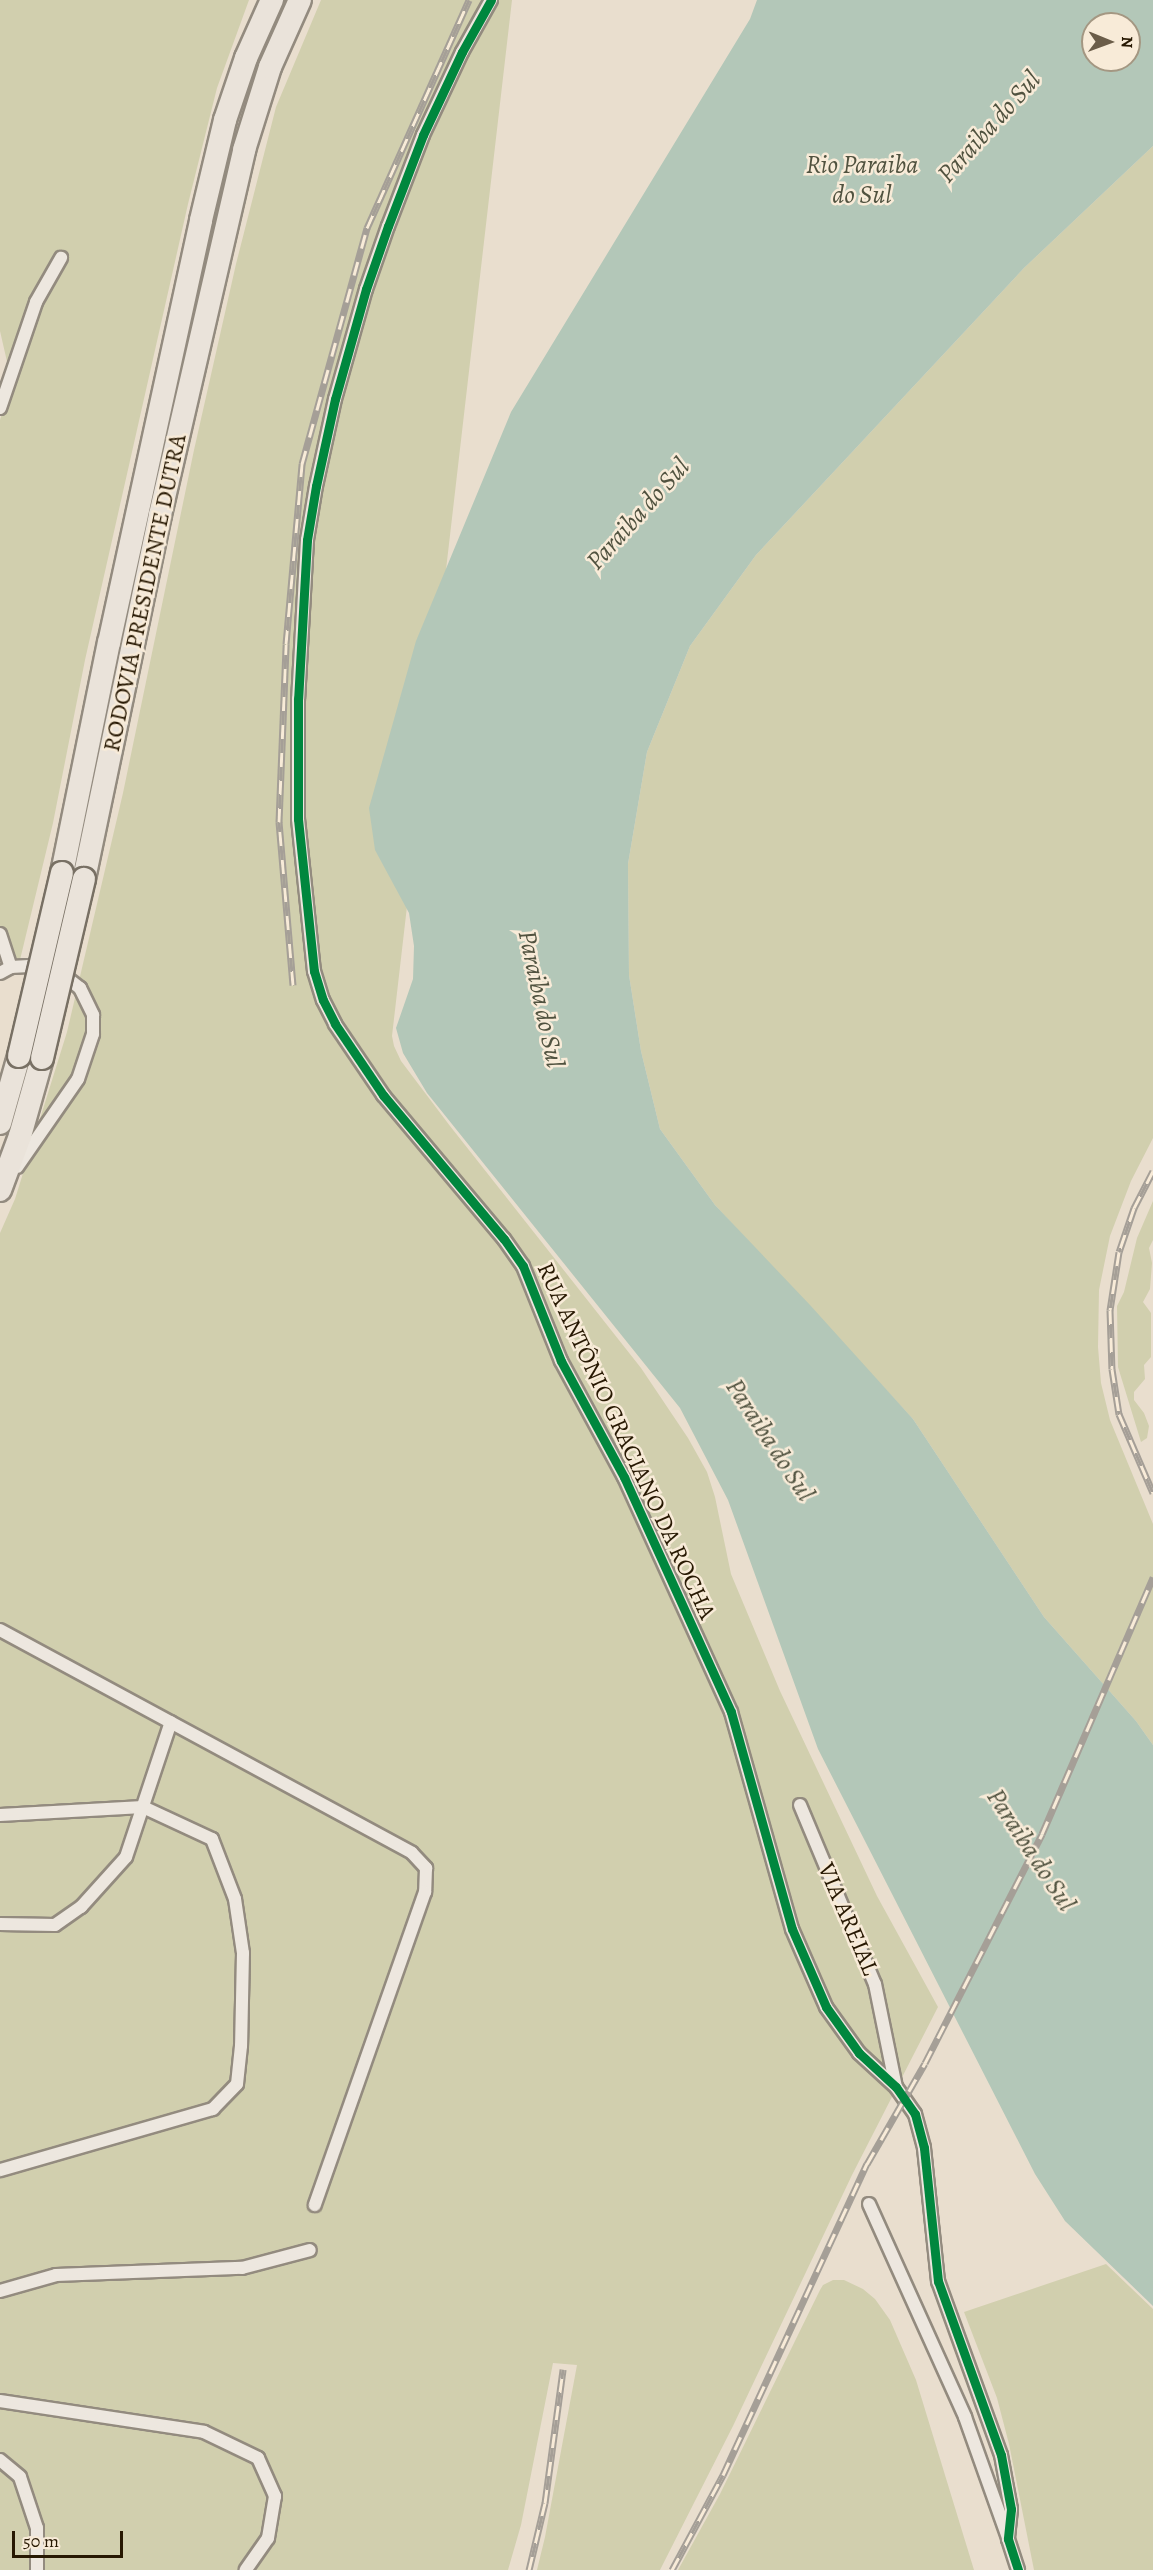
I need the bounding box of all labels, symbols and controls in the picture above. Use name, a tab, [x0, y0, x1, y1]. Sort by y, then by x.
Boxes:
north arrow	[1081, 12, 1141, 72]
text: N	[1116, 36, 1138, 48]
water label: Paraiba do Sul	[931, 65, 1047, 189]
water label: Rio Paraiba do Sul	[806, 149, 918, 210]
street label: RODOVIA PRESIDENTE DUTRA	[97, 432, 193, 754]
water label: Paraiba do Sul	[580, 452, 696, 576]
water label: Paraiba do Sul	[511, 927, 571, 1071]
street label: RUA ANTÔNIO GRACIANO DA ROCHA	[530, 1258, 722, 1624]
water label: Paraiba do Sul	[719, 1373, 821, 1507]
water label: Paraiba do Sul	[980, 1783, 1082, 1917]
street label: VIA AREIAL	[811, 1858, 885, 1980]
scale bar	[15, 2519, 126, 2557]
text: 50 m	[23, 2529, 59, 2553]

